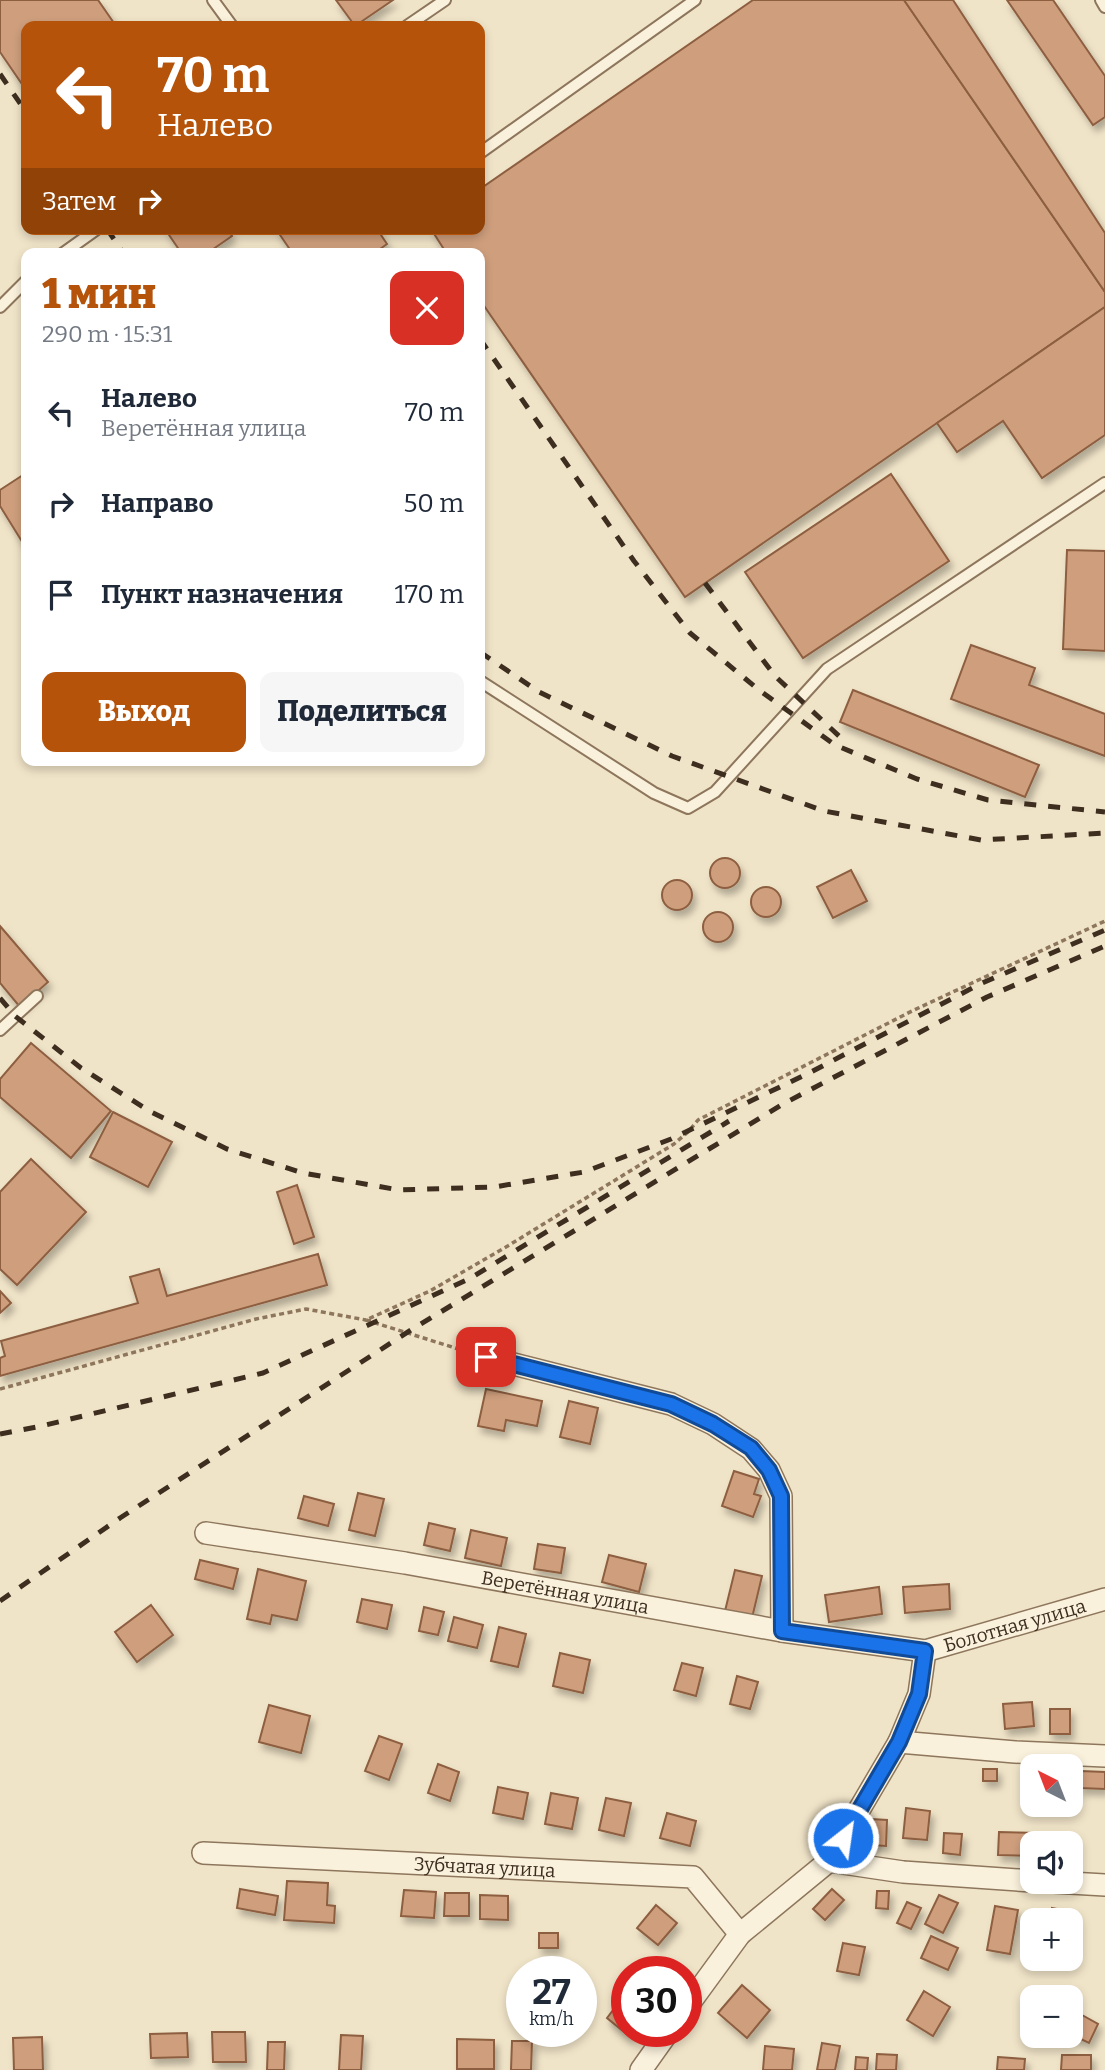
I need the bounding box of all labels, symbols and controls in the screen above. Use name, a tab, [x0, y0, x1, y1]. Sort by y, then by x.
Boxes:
text: 70 m	[157, 46, 269, 105]
icon: left	[42, 49, 133, 140]
text: Налево	[157, 106, 273, 144]
icon: right	[130, 182, 168, 220]
text: Затем	[42, 186, 116, 217]
text: 1 мин	[42, 269, 156, 319]
button: close	[390, 271, 464, 345]
text: 290 m · 15:31	[42, 320, 172, 348]
text: Налево	[101, 383, 197, 414]
icon: left	[42, 394, 80, 432]
text: 70 m	[405, 397, 464, 428]
text: Веретённая улица	[101, 414, 306, 442]
icon: right	[42, 485, 80, 523]
text: Направо	[101, 488, 214, 519]
text: 50 m	[403, 488, 464, 519]
icon: arrive	[42, 576, 80, 614]
text: Пункт назначения	[101, 579, 343, 610]
text: 170 m	[394, 579, 464, 610]
button: Выход	[42, 672, 246, 752]
button: Поделиться	[260, 672, 464, 752]
pin	[456, 1327, 516, 1387]
icon: arrive	[467, 1338, 505, 1376]
street label: Веретённая улица	[480, 1566, 651, 1619]
street label: Болотная улица	[941, 1594, 1089, 1657]
north arrow	[1020, 1754, 1083, 1816]
map controls	[1020, 1754, 1083, 2048]
position arrow	[806, 1801, 880, 1875]
button: sound	[1020, 1831, 1083, 1894]
street label: Зубчатая улица	[413, 1852, 557, 1882]
button: +	[1020, 1908, 1083, 1971]
speed limit sign: 30	[611, 1956, 702, 2047]
text: 27	[532, 1971, 571, 2013]
button: −	[1020, 1985, 1083, 2048]
text: km/h	[529, 2008, 574, 2030]

